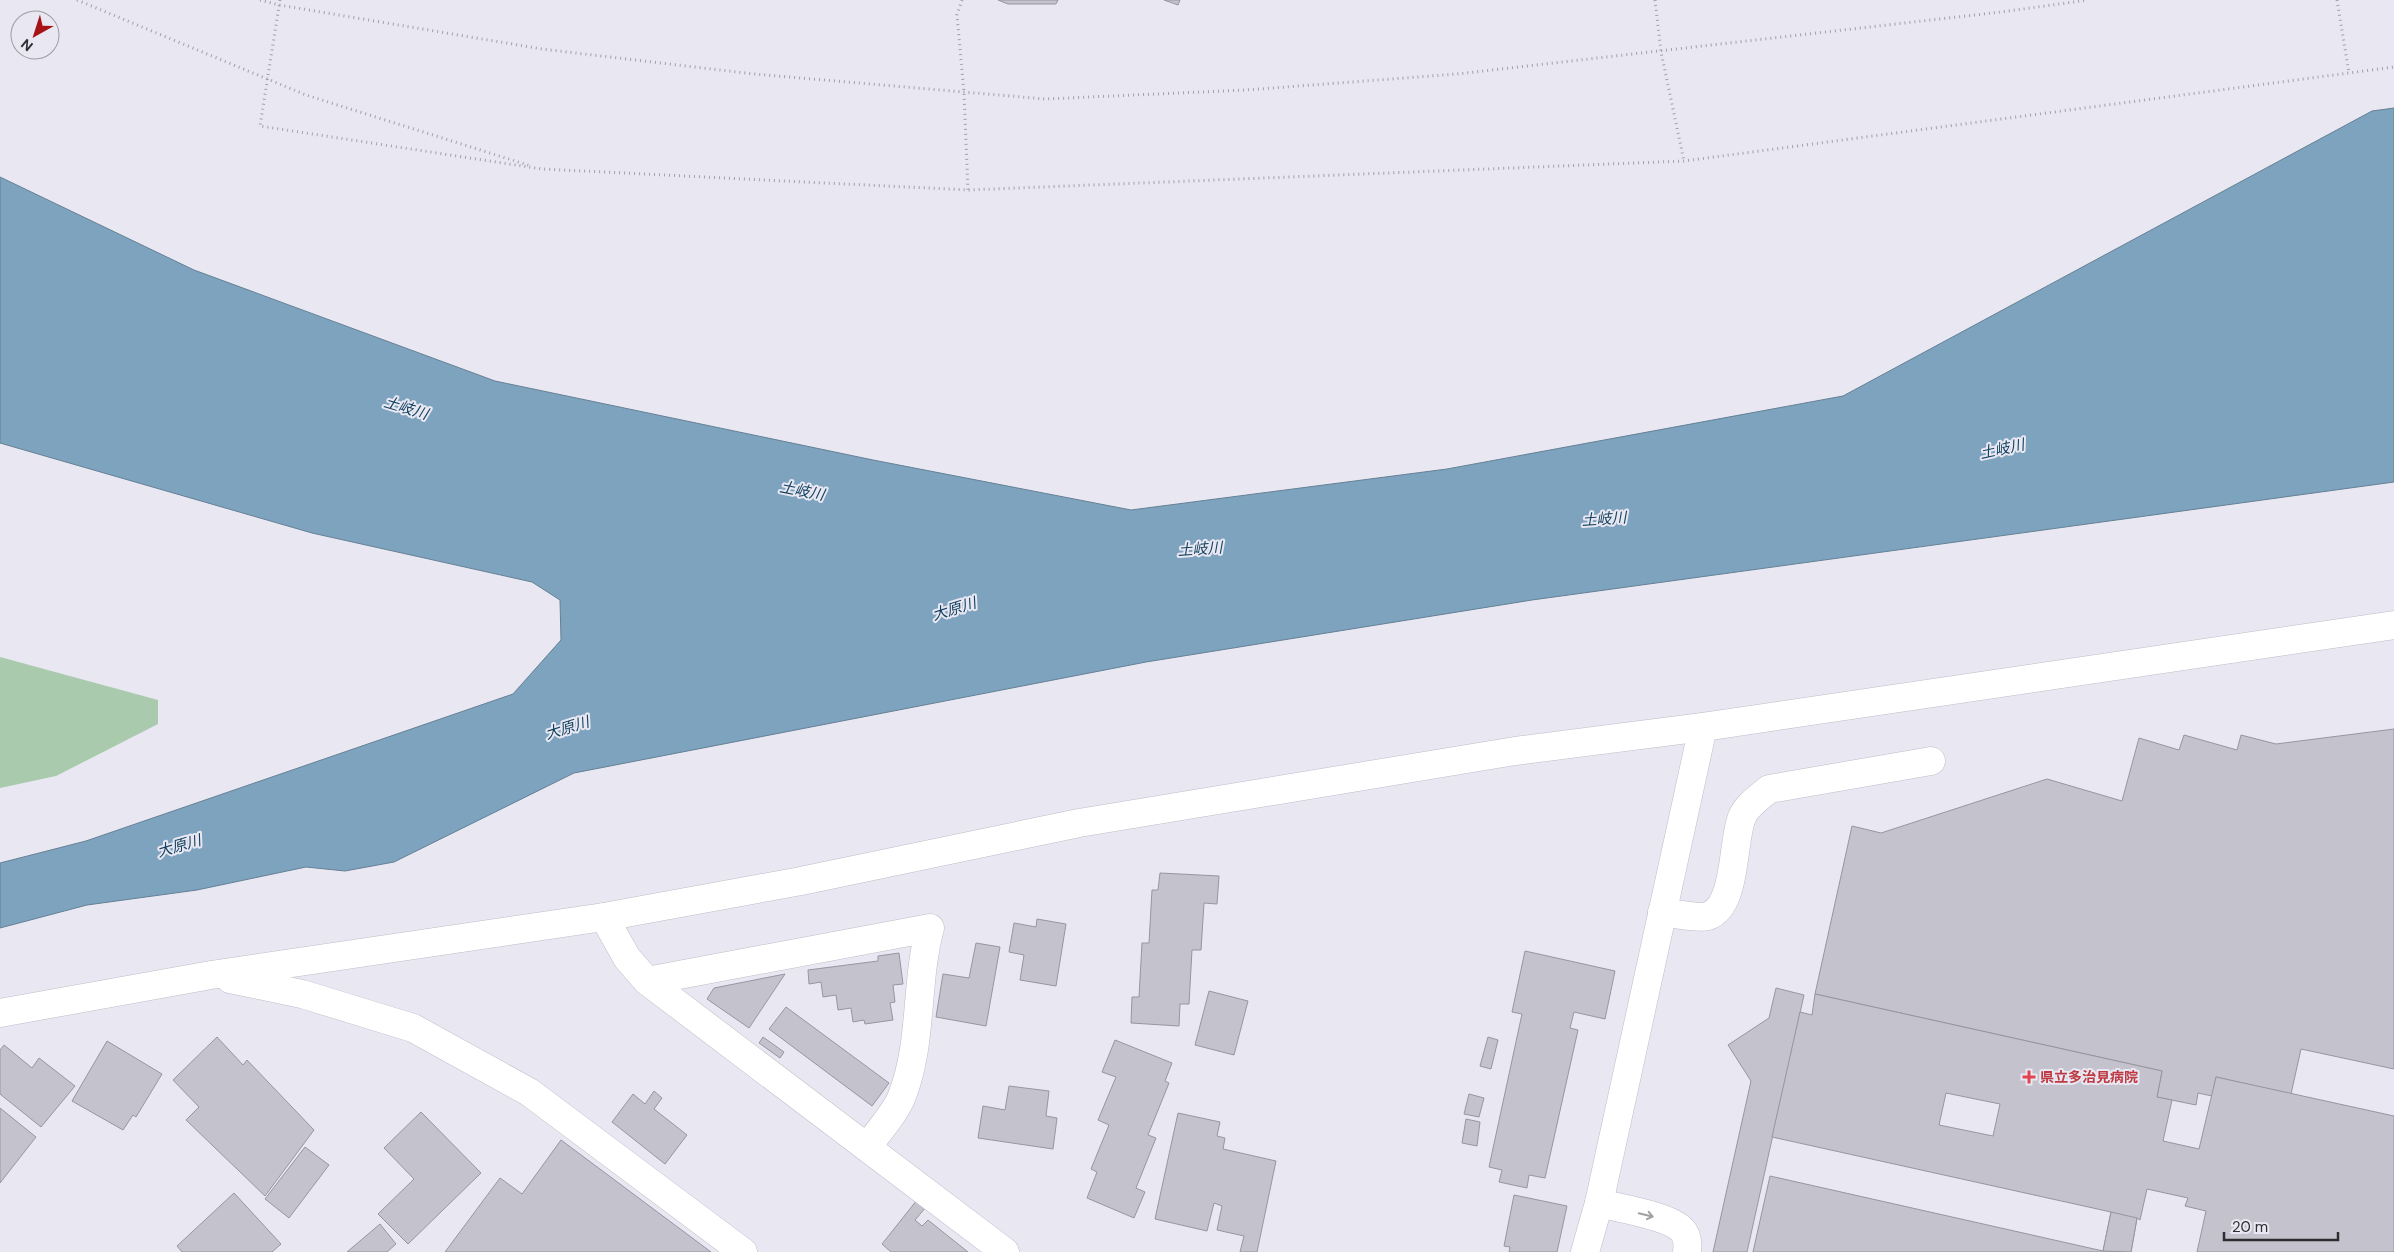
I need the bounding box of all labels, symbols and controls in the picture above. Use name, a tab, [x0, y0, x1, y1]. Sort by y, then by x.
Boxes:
north arrow	[10, 10, 60, 60]
text: N	[17, 35, 36, 55]
water label: 土岐川	[382, 392, 432, 425]
water label: 土岐川	[1978, 434, 2028, 463]
water label: 土岐川	[778, 477, 828, 505]
water label: 土岐川	[1581, 507, 1629, 531]
water label: 土岐川	[1177, 537, 1225, 561]
water label: 大原川	[930, 592, 980, 625]
water label: 大原川	[543, 711, 593, 744]
water label: 大原川	[155, 830, 205, 862]
place label: 県立多治見病院	[2040, 1068, 2138, 1086]
marker: 県立多治見病院	[2022, 1070, 2036, 1084]
scale bar	[2224, 1210, 2338, 1242]
one-way arrow	[1637, 1211, 1653, 1220]
text: 20 m	[2232, 1217, 2268, 1237]

